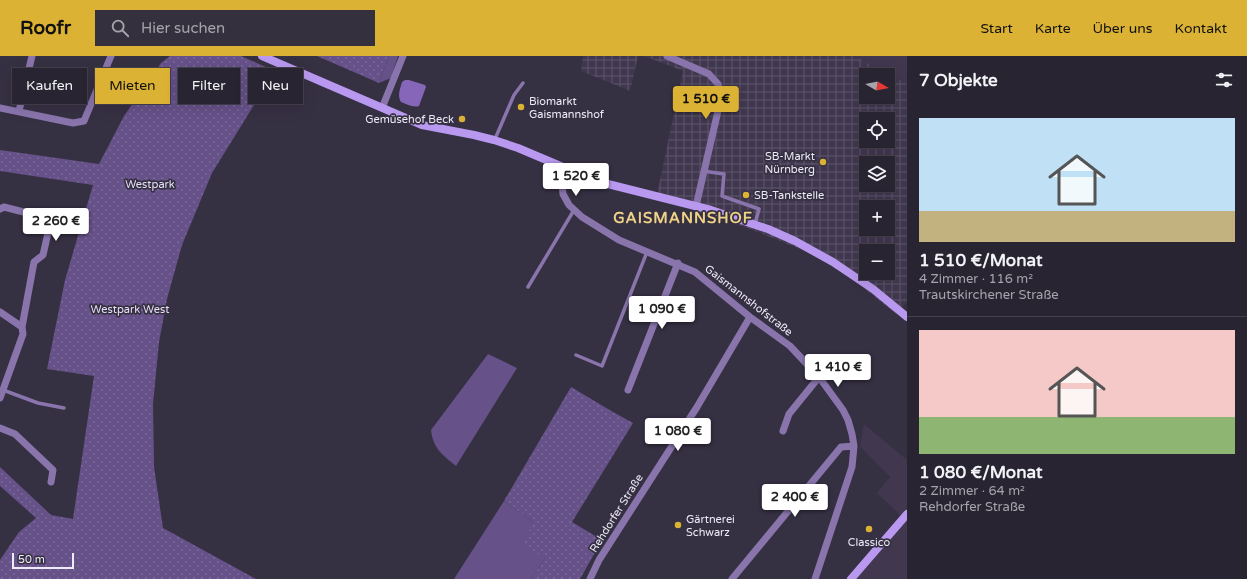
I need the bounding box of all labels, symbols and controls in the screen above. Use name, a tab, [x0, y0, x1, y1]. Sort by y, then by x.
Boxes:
search box	[95, 10, 375, 46]
text: Roofr	[20, 17, 71, 39]
icon: search	[109, 17, 131, 39]
text: Hier suchen	[141, 19, 225, 37]
text: Start	[981, 20, 1013, 37]
text: Karte	[1035, 20, 1071, 37]
text: Über uns	[1093, 20, 1153, 37]
text: Kontakt	[1175, 20, 1227, 37]
chip: Kaufen	[12, 68, 87, 104]
chip: Mieten	[95, 68, 170, 104]
chip: Filter	[178, 68, 240, 104]
chip: Neu	[248, 68, 303, 104]
north arrow	[859, 68, 895, 104]
map controls	[859, 68, 895, 280]
icon: filters	[1213, 69, 1235, 91]
text: 7 Objekte	[919, 70, 998, 91]
pin: 1 510 €	[669, 86, 743, 120]
text: 1 510 €	[682, 91, 730, 107]
place label: Biomarkt Gaismannshof	[529, 95, 605, 121]
marker: Biomarkt Gaismannshof	[516, 102, 526, 112]
button: locate	[859, 112, 895, 148]
place label: Gemüsehof Beck	[365, 113, 454, 126]
marker: Gemüsehof Beck	[457, 114, 467, 124]
icon: home	[1041, 144, 1113, 216]
place label: SB-Markt Nürnberg	[765, 150, 815, 176]
button: layers	[859, 156, 895, 192]
marker: SB-Markt Nürnberg	[818, 157, 828, 167]
pin: 1 520 €	[539, 163, 613, 197]
text: 1 520 €	[552, 168, 600, 184]
park label: Westpark	[125, 178, 175, 191]
place label: SB-Tankstelle	[754, 189, 824, 202]
marker: SB-Tankstelle	[741, 190, 751, 200]
button: +	[859, 200, 895, 236]
pin: 2 260 €	[19, 208, 93, 242]
district label: GAISMANNSHOF	[613, 209, 753, 227]
text: 2 260 €	[32, 213, 80, 229]
button: −	[859, 244, 895, 280]
text: 1 510 €/Monat	[919, 250, 1042, 271]
street label: Gaismannshofstraße	[702, 262, 795, 339]
text: 4 Zimmer · 116 m²	[919, 271, 1033, 287]
text: Trautskirchener Straße	[919, 287, 1059, 303]
pin: 1 090 €	[625, 296, 699, 330]
text: 1 090 €	[638, 301, 686, 317]
park label: Westpark West	[91, 303, 169, 316]
pin: 1 410 €	[801, 354, 875, 388]
icon: home	[1041, 356, 1113, 428]
text: 1 410 €	[814, 359, 862, 375]
pin: 1 080 €	[641, 418, 715, 452]
text: 1 080 €	[654, 423, 702, 439]
text: 1 080 €/Monat	[919, 462, 1042, 483]
street label: Rehdorfer Straße	[587, 472, 646, 555]
text: 2 Zimmer · 64 m²	[919, 483, 1025, 499]
pin: 2 400 €	[758, 484, 832, 518]
text: 2 400 €	[771, 489, 819, 505]
text: Rehdorfer Straße	[919, 499, 1025, 515]
place label: Gärtnerei Schwarz	[686, 513, 735, 539]
marker: Gärtnerei Schwarz	[673, 520, 683, 530]
marker: Classico	[864, 524, 874, 534]
place label: Classico	[848, 536, 890, 549]
scale bar	[12, 551, 74, 570]
text: 50 m	[18, 553, 45, 566]

